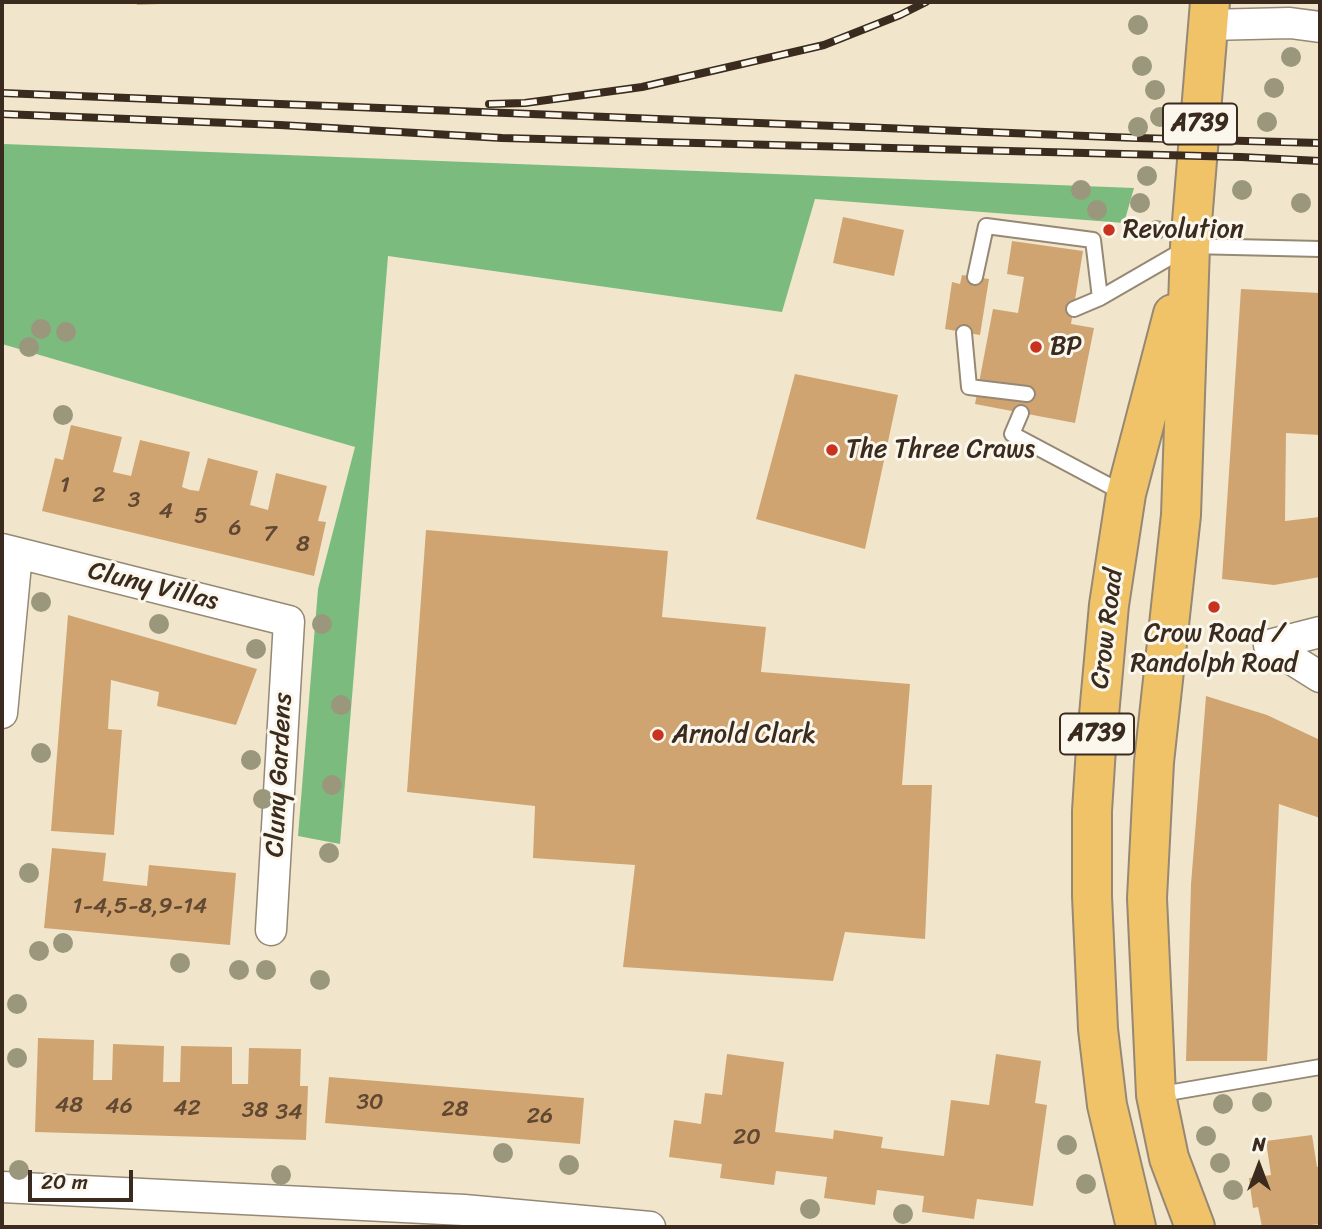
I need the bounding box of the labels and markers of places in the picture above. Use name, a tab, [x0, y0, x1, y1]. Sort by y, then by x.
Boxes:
place label: Revolution	[1123, 214, 1244, 246]
marker: Revolution	[1101, 222, 1117, 238]
place label: BP	[1050, 331, 1082, 363]
marker: BP	[1028, 339, 1044, 355]
place label: The Three Craws	[846, 434, 1035, 466]
marker: The Three Craws	[824, 442, 840, 458]
marker: Crow Road / Randolph Road	[1206, 599, 1222, 615]
place label: Crow Road / Randolph Road	[1130, 618, 1298, 680]
place label: Arnold Clark	[672, 719, 816, 751]
marker: Arnold Clark	[650, 727, 666, 743]

